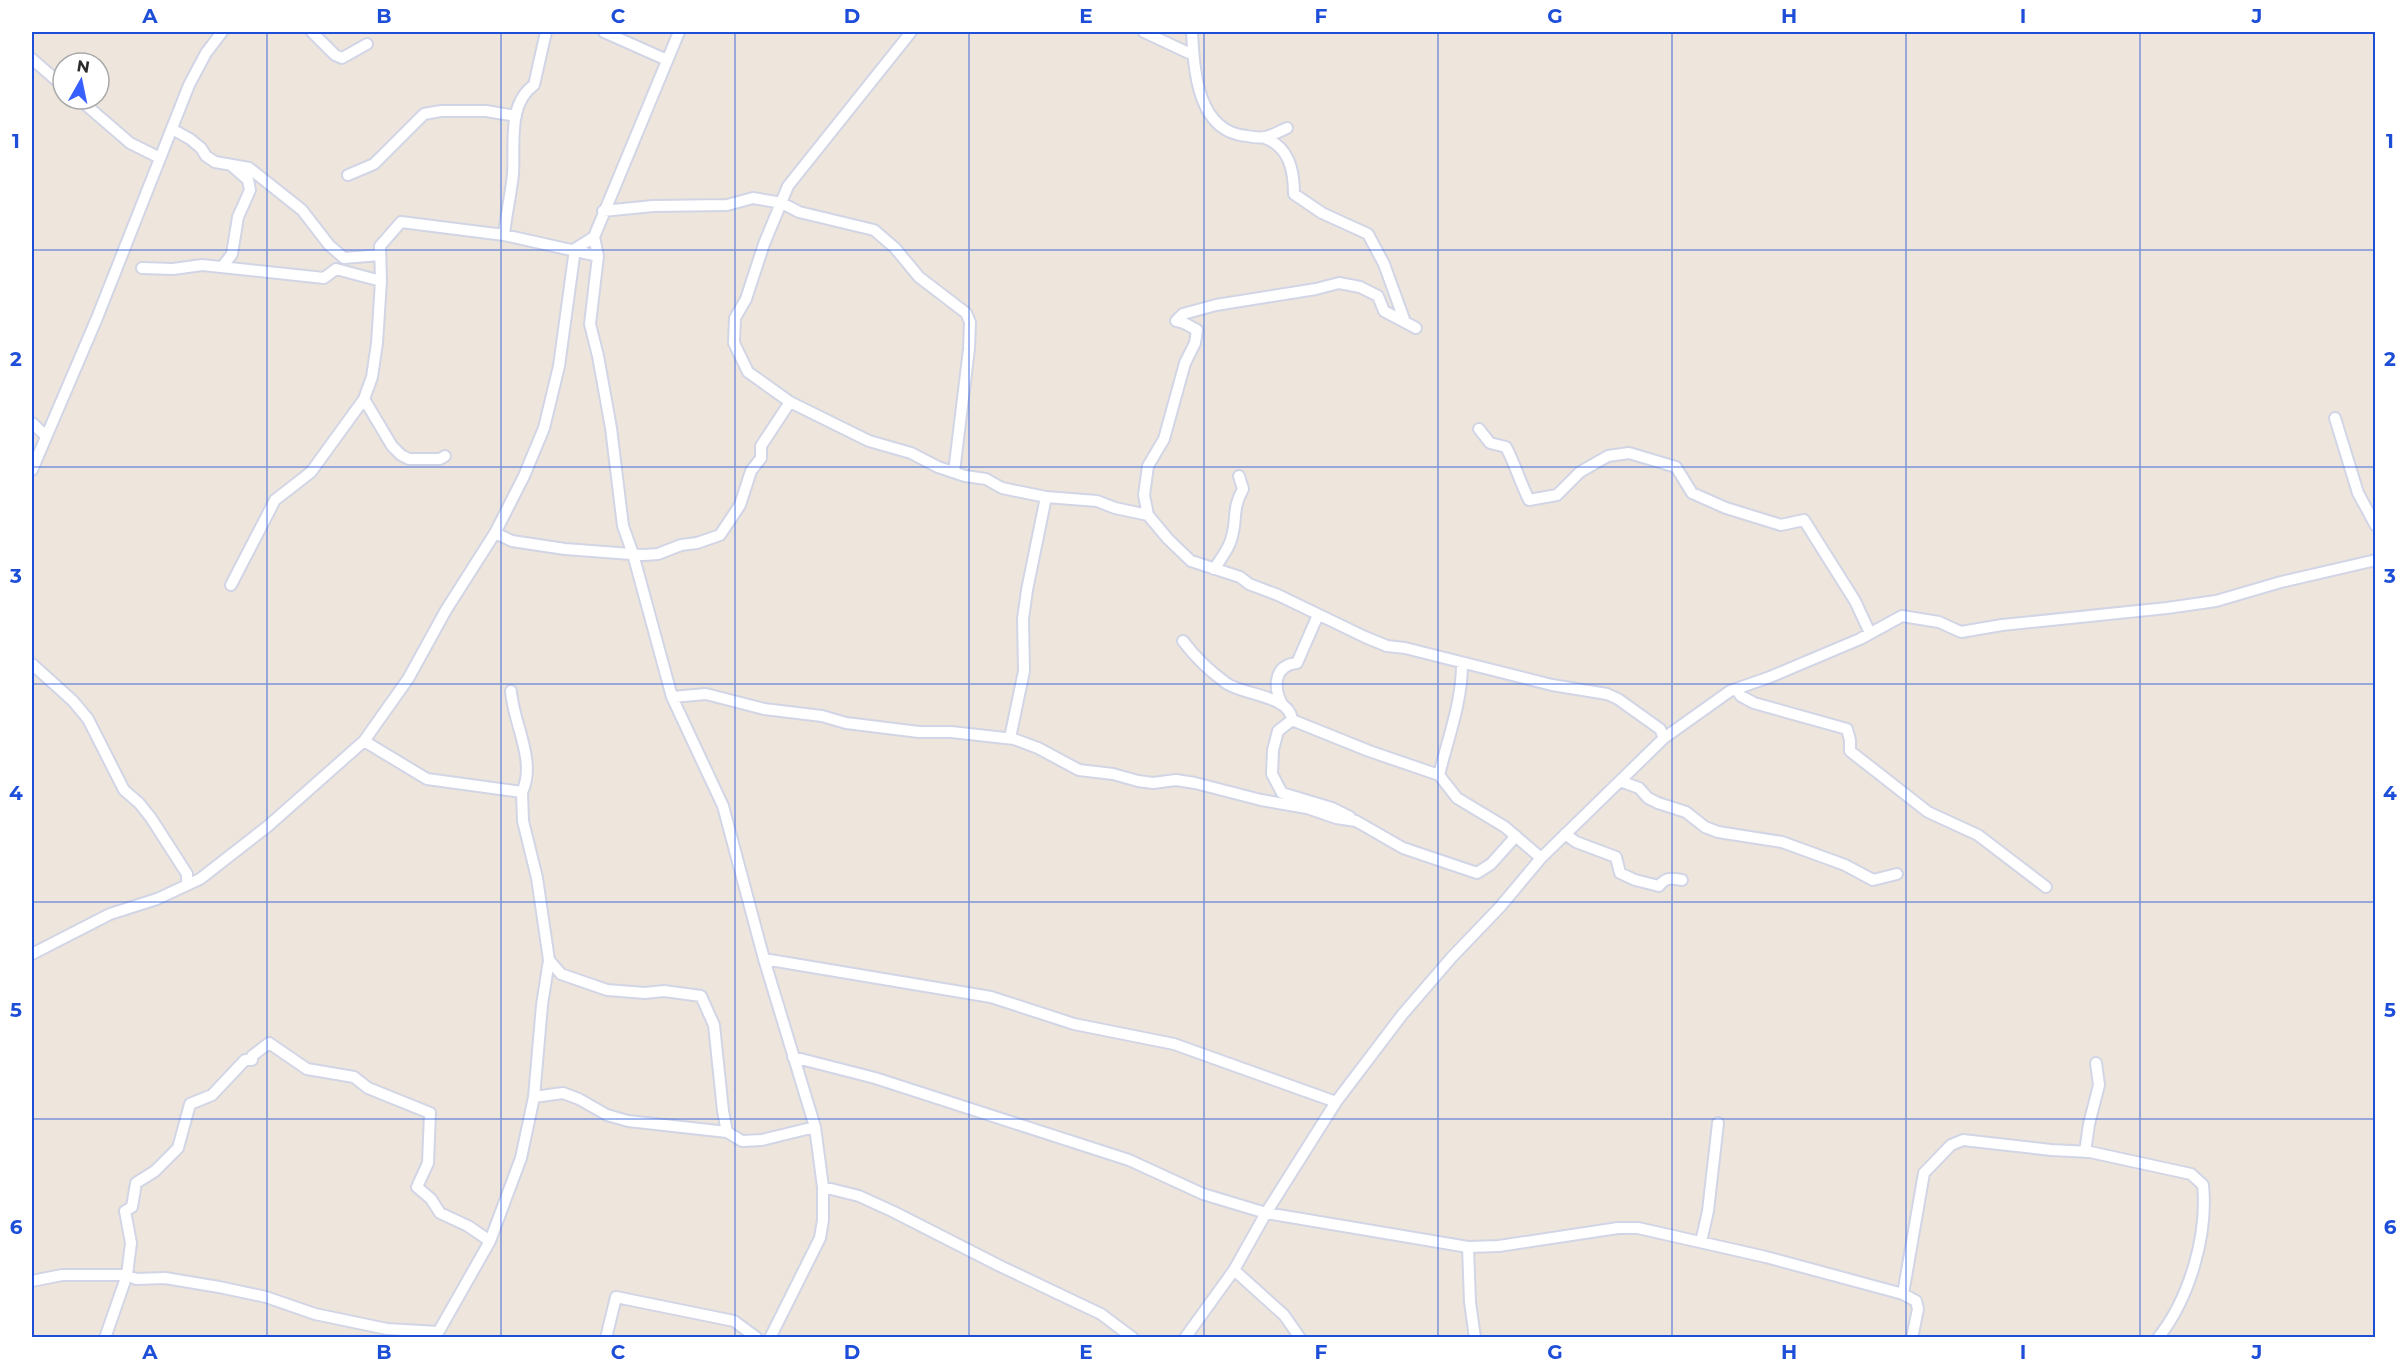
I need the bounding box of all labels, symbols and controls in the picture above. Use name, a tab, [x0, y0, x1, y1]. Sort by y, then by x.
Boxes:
text: A	[141, 4, 158, 28]
text: B	[376, 4, 392, 28]
text: C	[611, 4, 626, 28]
text: D	[844, 4, 860, 28]
text: E	[1079, 4, 1093, 28]
text: F	[1315, 4, 1328, 28]
text: G	[1547, 4, 1563, 28]
text: H	[1781, 4, 1797, 28]
text: I	[2020, 4, 2026, 28]
text: J	[2251, 4, 2262, 28]
north arrow	[51, 51, 111, 111]
text: N	[75, 56, 91, 77]
text: 1	[12, 129, 20, 153]
text: 1	[2386, 129, 2394, 153]
text: 2	[10, 347, 22, 371]
text: 2	[2384, 347, 2396, 371]
text: 3	[9, 564, 22, 588]
text: 3	[2383, 564, 2396, 588]
text: 4	[9, 781, 23, 805]
text: 4	[2383, 781, 2397, 805]
text: 5	[10, 998, 22, 1022]
text: 5	[2384, 998, 2396, 1022]
text: 6	[10, 1215, 23, 1239]
text: 6	[2384, 1215, 2397, 1239]
text: A	[141, 1340, 158, 1364]
text: B	[376, 1340, 392, 1364]
text: C	[611, 1340, 626, 1364]
text: D	[844, 1340, 860, 1364]
text: E	[1079, 1340, 1093, 1364]
text: F	[1315, 1340, 1328, 1364]
text: G	[1547, 1340, 1563, 1364]
text: H	[1781, 1340, 1797, 1364]
text: I	[2020, 1340, 2026, 1364]
text: J	[2251, 1340, 2262, 1364]

